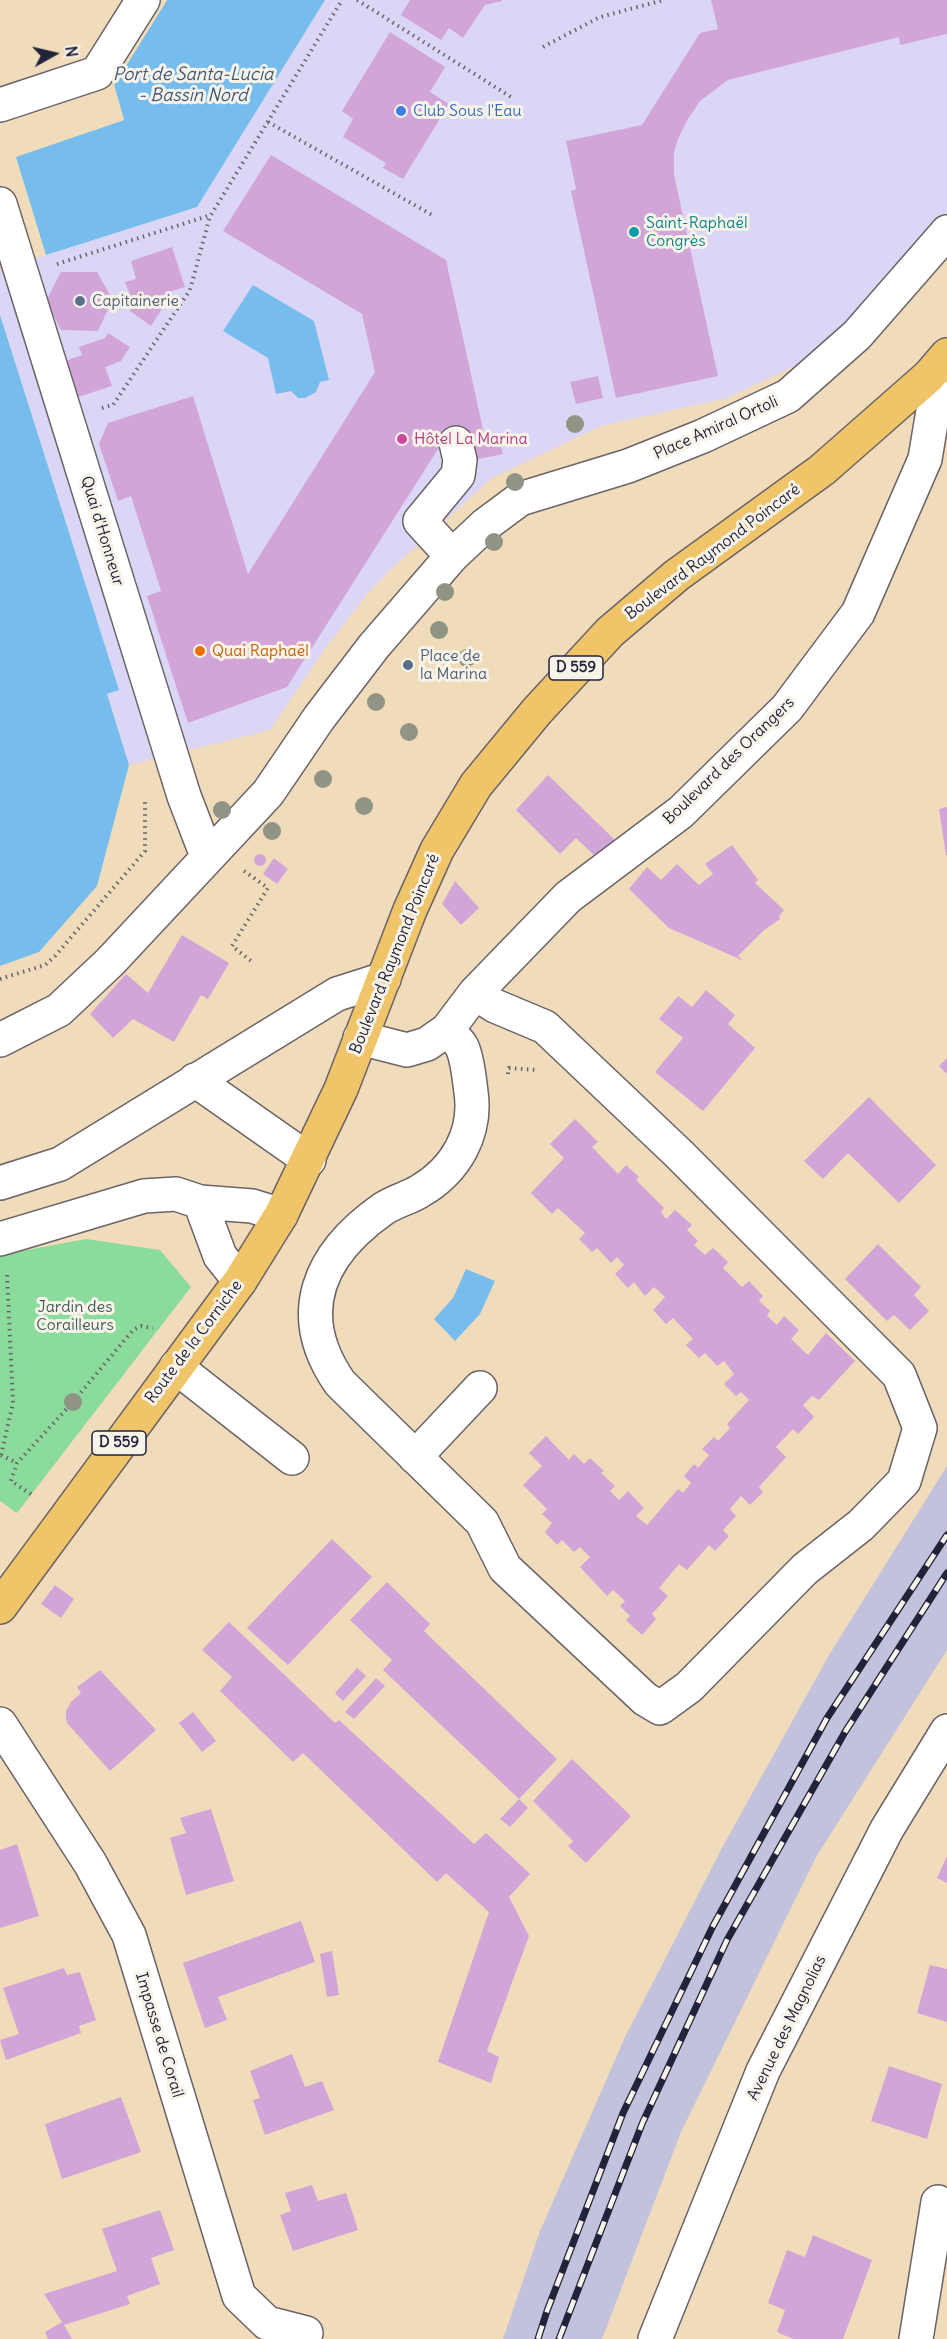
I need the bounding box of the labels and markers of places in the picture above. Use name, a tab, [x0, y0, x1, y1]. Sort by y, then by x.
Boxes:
place label: Club Sous l'Eau	[413, 101, 522, 121]
marker: Club Sous l'Eau	[394, 104, 408, 118]
place label: Saint-Raphaël Congrès	[646, 213, 747, 251]
marker: Saint-Raphaël Congrès	[627, 225, 641, 239]
place label: Capitainerie	[92, 291, 179, 311]
marker: Capitainerie	[73, 294, 87, 308]
place label: Hôtel La Marina	[414, 429, 528, 449]
marker: Hôtel La Marina	[395, 432, 409, 446]
place label: Quai Raphaël	[212, 641, 309, 661]
marker: Quai Raphaël	[193, 644, 207, 658]
place label: Place de la Marina	[420, 646, 487, 684]
marker: Place de la Marina	[401, 658, 415, 672]

